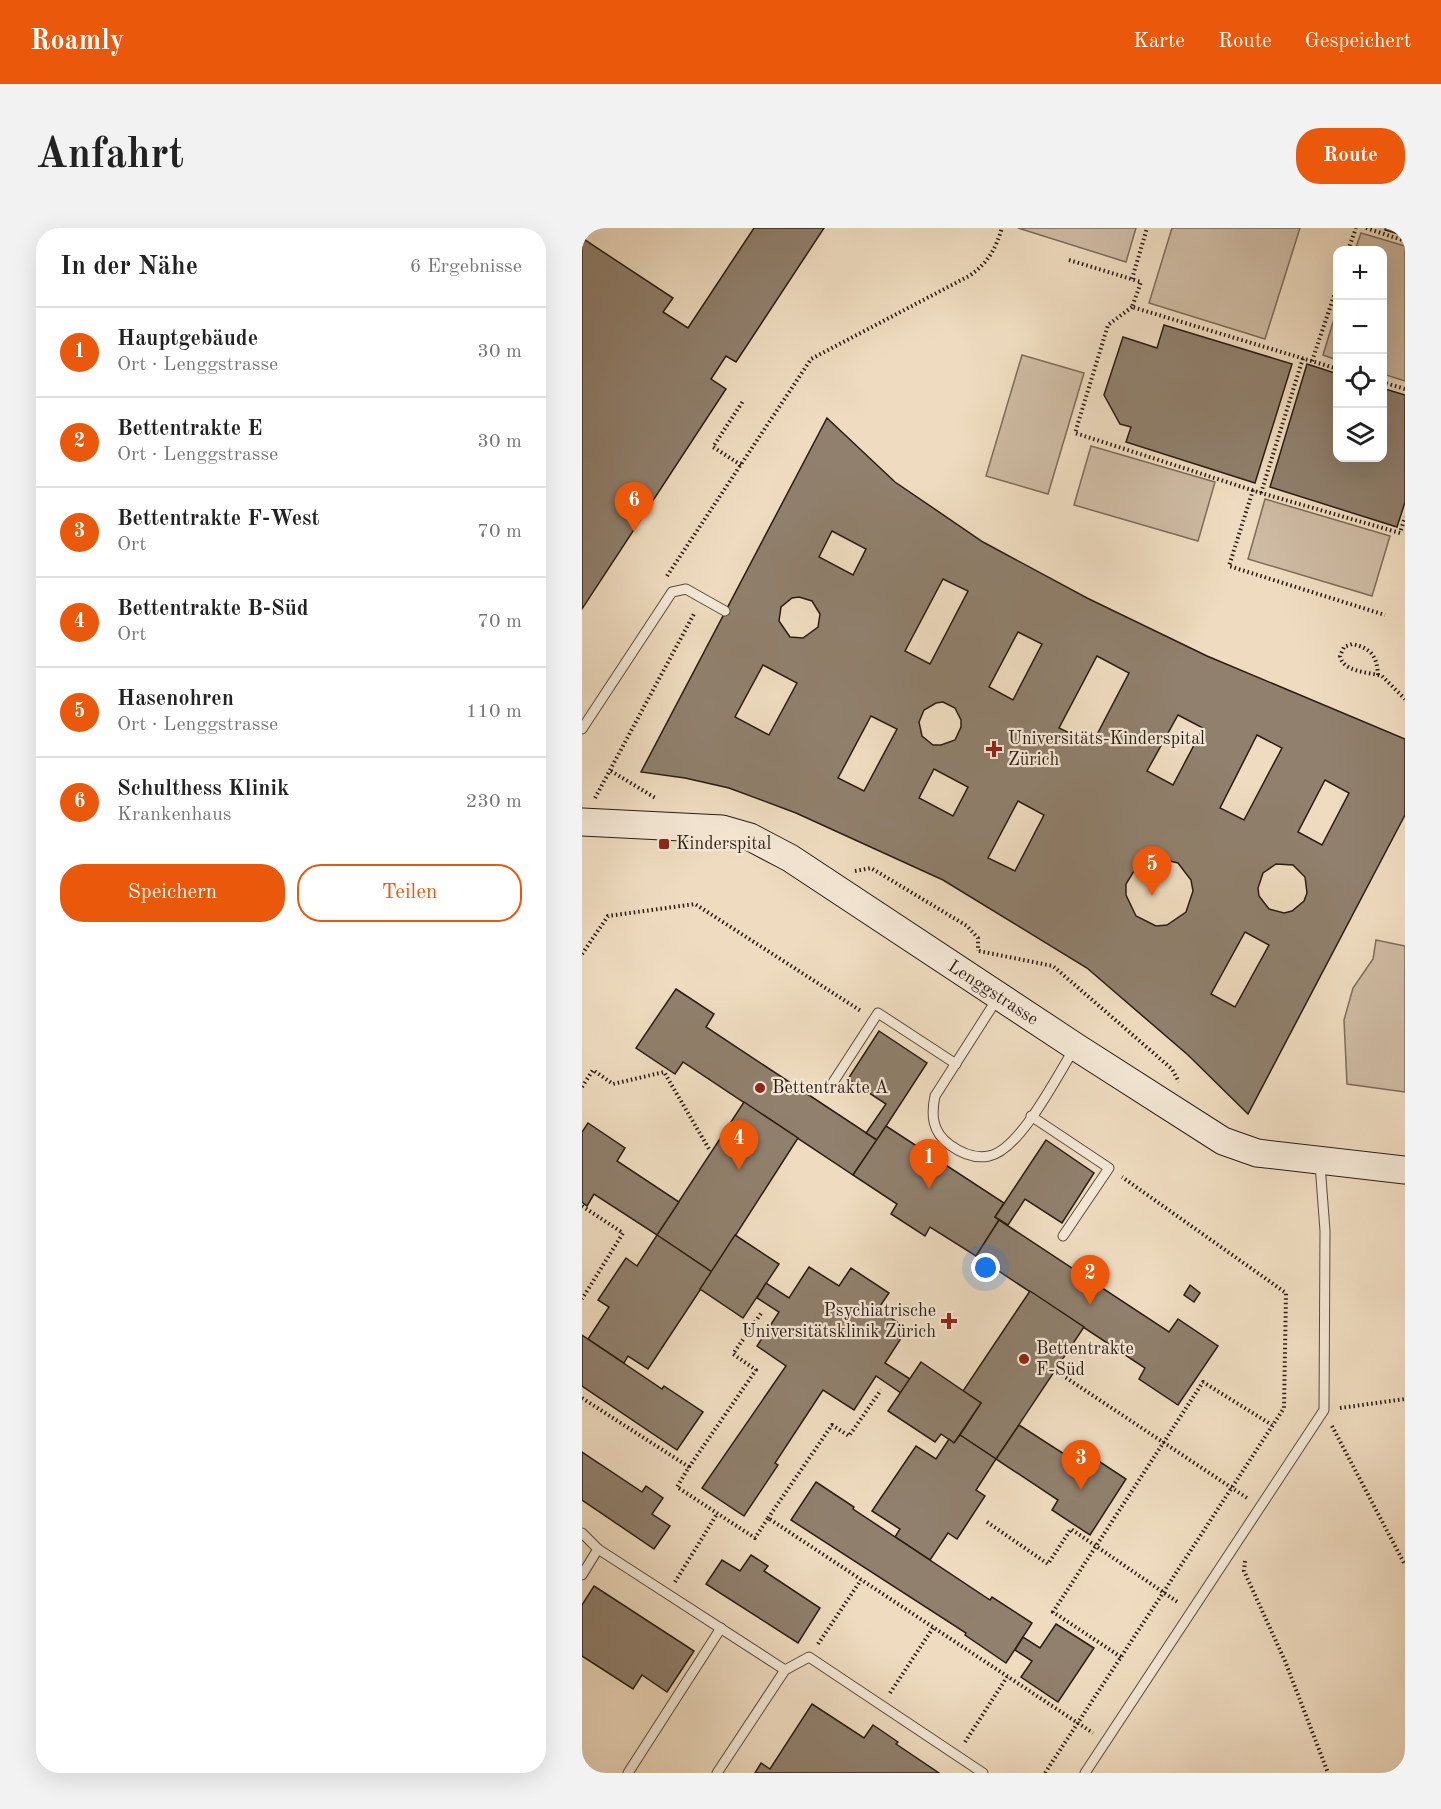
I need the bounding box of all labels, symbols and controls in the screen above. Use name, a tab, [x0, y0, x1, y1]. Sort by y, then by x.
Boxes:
text: Roamly	[30, 28, 124, 56]
text: Karte	[1133, 31, 1185, 52]
text: Route	[1218, 31, 1272, 52]
text: Gespeichert	[1305, 31, 1411, 52]
button: Route	[1296, 128, 1405, 184]
text: Anfahrt	[36, 135, 184, 177]
map controls	[1333, 246, 1387, 462]
button: +	[1333, 246, 1387, 300]
text: In der Nähe	[60, 254, 198, 280]
text: 6 Ergebnisse	[410, 257, 522, 277]
button: −	[1333, 300, 1387, 354]
text: Hauptgebäude	[117, 328, 258, 350]
text: 1	[74, 342, 85, 362]
text: 30 m	[477, 342, 522, 362]
button: locate	[1333, 354, 1387, 408]
text: Ort · Lenggstrasse	[117, 355, 278, 375]
button: layers	[1333, 408, 1387, 462]
text: Bettentrakte E	[117, 418, 262, 440]
text: 2	[74, 432, 85, 452]
text: 30 m	[477, 432, 522, 452]
text: Ort · Lenggstrasse	[117, 445, 278, 465]
pin: 6	[614, 482, 654, 532]
text: Bettentrakte F-West	[117, 508, 320, 530]
text: 3	[74, 522, 85, 542]
text: 70 m	[477, 522, 522, 542]
text: Ort	[117, 535, 146, 555]
text: Bettentrakte B-Süd	[117, 598, 309, 620]
text: 4	[74, 612, 85, 632]
text: 70 m	[477, 612, 522, 632]
text: Ort	[117, 625, 146, 645]
text: Hasenohren	[117, 688, 234, 710]
text: 5	[74, 702, 85, 722]
text: 110 m	[466, 702, 522, 722]
text: Ort · Lenggstrasse	[117, 715, 278, 735]
place label: Universitäts-Kinderspital Zürich	[1008, 730, 1205, 769]
marker: Universitäts-Kinderspital Zürich	[985, 740, 1003, 758]
text: Schulthess Klinik	[117, 778, 289, 800]
text: 6	[74, 792, 85, 812]
text: 230 m	[466, 792, 522, 812]
text: Krankenhaus	[117, 805, 232, 825]
place label: Kinderspital	[676, 835, 771, 853]
marker: Kinderspital	[657, 837, 671, 851]
pin: 5	[1132, 846, 1172, 896]
button: Speichern	[60, 864, 285, 922]
button: Teilen	[297, 864, 522, 922]
street label: Lenggstrasse	[945, 957, 1041, 1029]
place label: Bettentrakte A	[772, 1079, 889, 1097]
marker: Bettentrakte A	[753, 1081, 767, 1095]
pin: 4	[720, 1120, 758, 1170]
pin: 1	[910, 1140, 948, 1189]
your location	[971, 1253, 1000, 1282]
pin: 2	[1070, 1256, 1110, 1305]
place label: Psychiatrische Universitätsklinik Zürich	[742, 1302, 936, 1341]
marker: Psychiatrische Universitätsklinik Zürich	[940, 1312, 958, 1330]
place label: Bettentrakte F-Süd	[1036, 1340, 1134, 1379]
marker: Bettentrakte F-Süd	[1017, 1352, 1031, 1366]
pin: 3	[1062, 1440, 1100, 1490]

